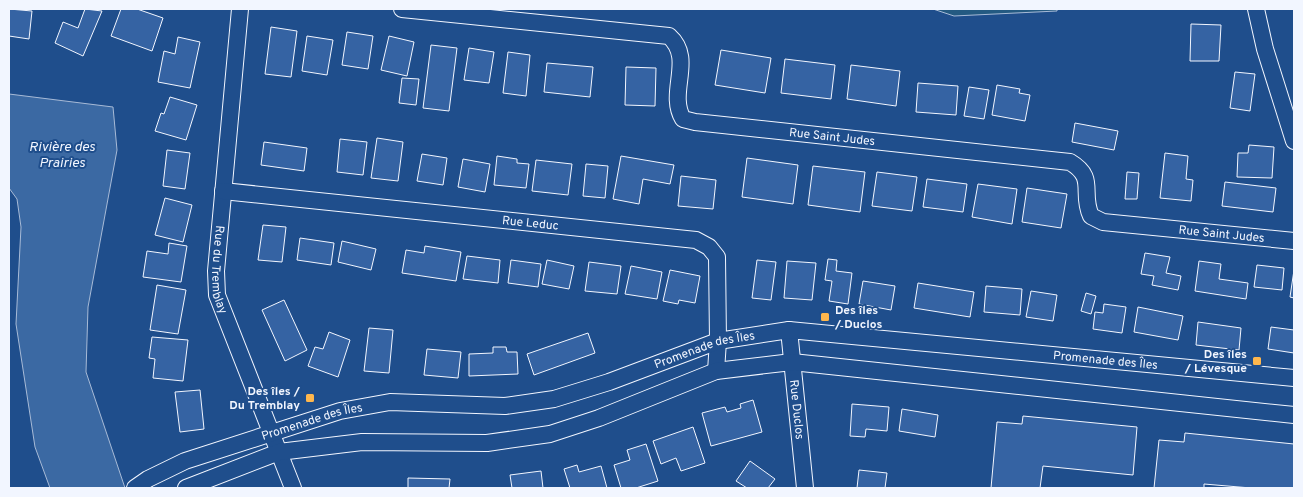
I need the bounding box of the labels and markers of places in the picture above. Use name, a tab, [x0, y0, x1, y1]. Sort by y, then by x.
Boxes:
place label: Des îles / Duclos	[834, 303, 882, 333]
marker: Des îles / Duclos	[819, 311, 831, 323]
place label: Des îles / Lévesque	[1184, 347, 1247, 377]
marker: Des îles / Lévesque	[1251, 355, 1263, 367]
place label: Des îles / Du Tremblay	[229, 384, 301, 414]
marker: Des îles / Du Tremblay	[304, 392, 316, 404]

